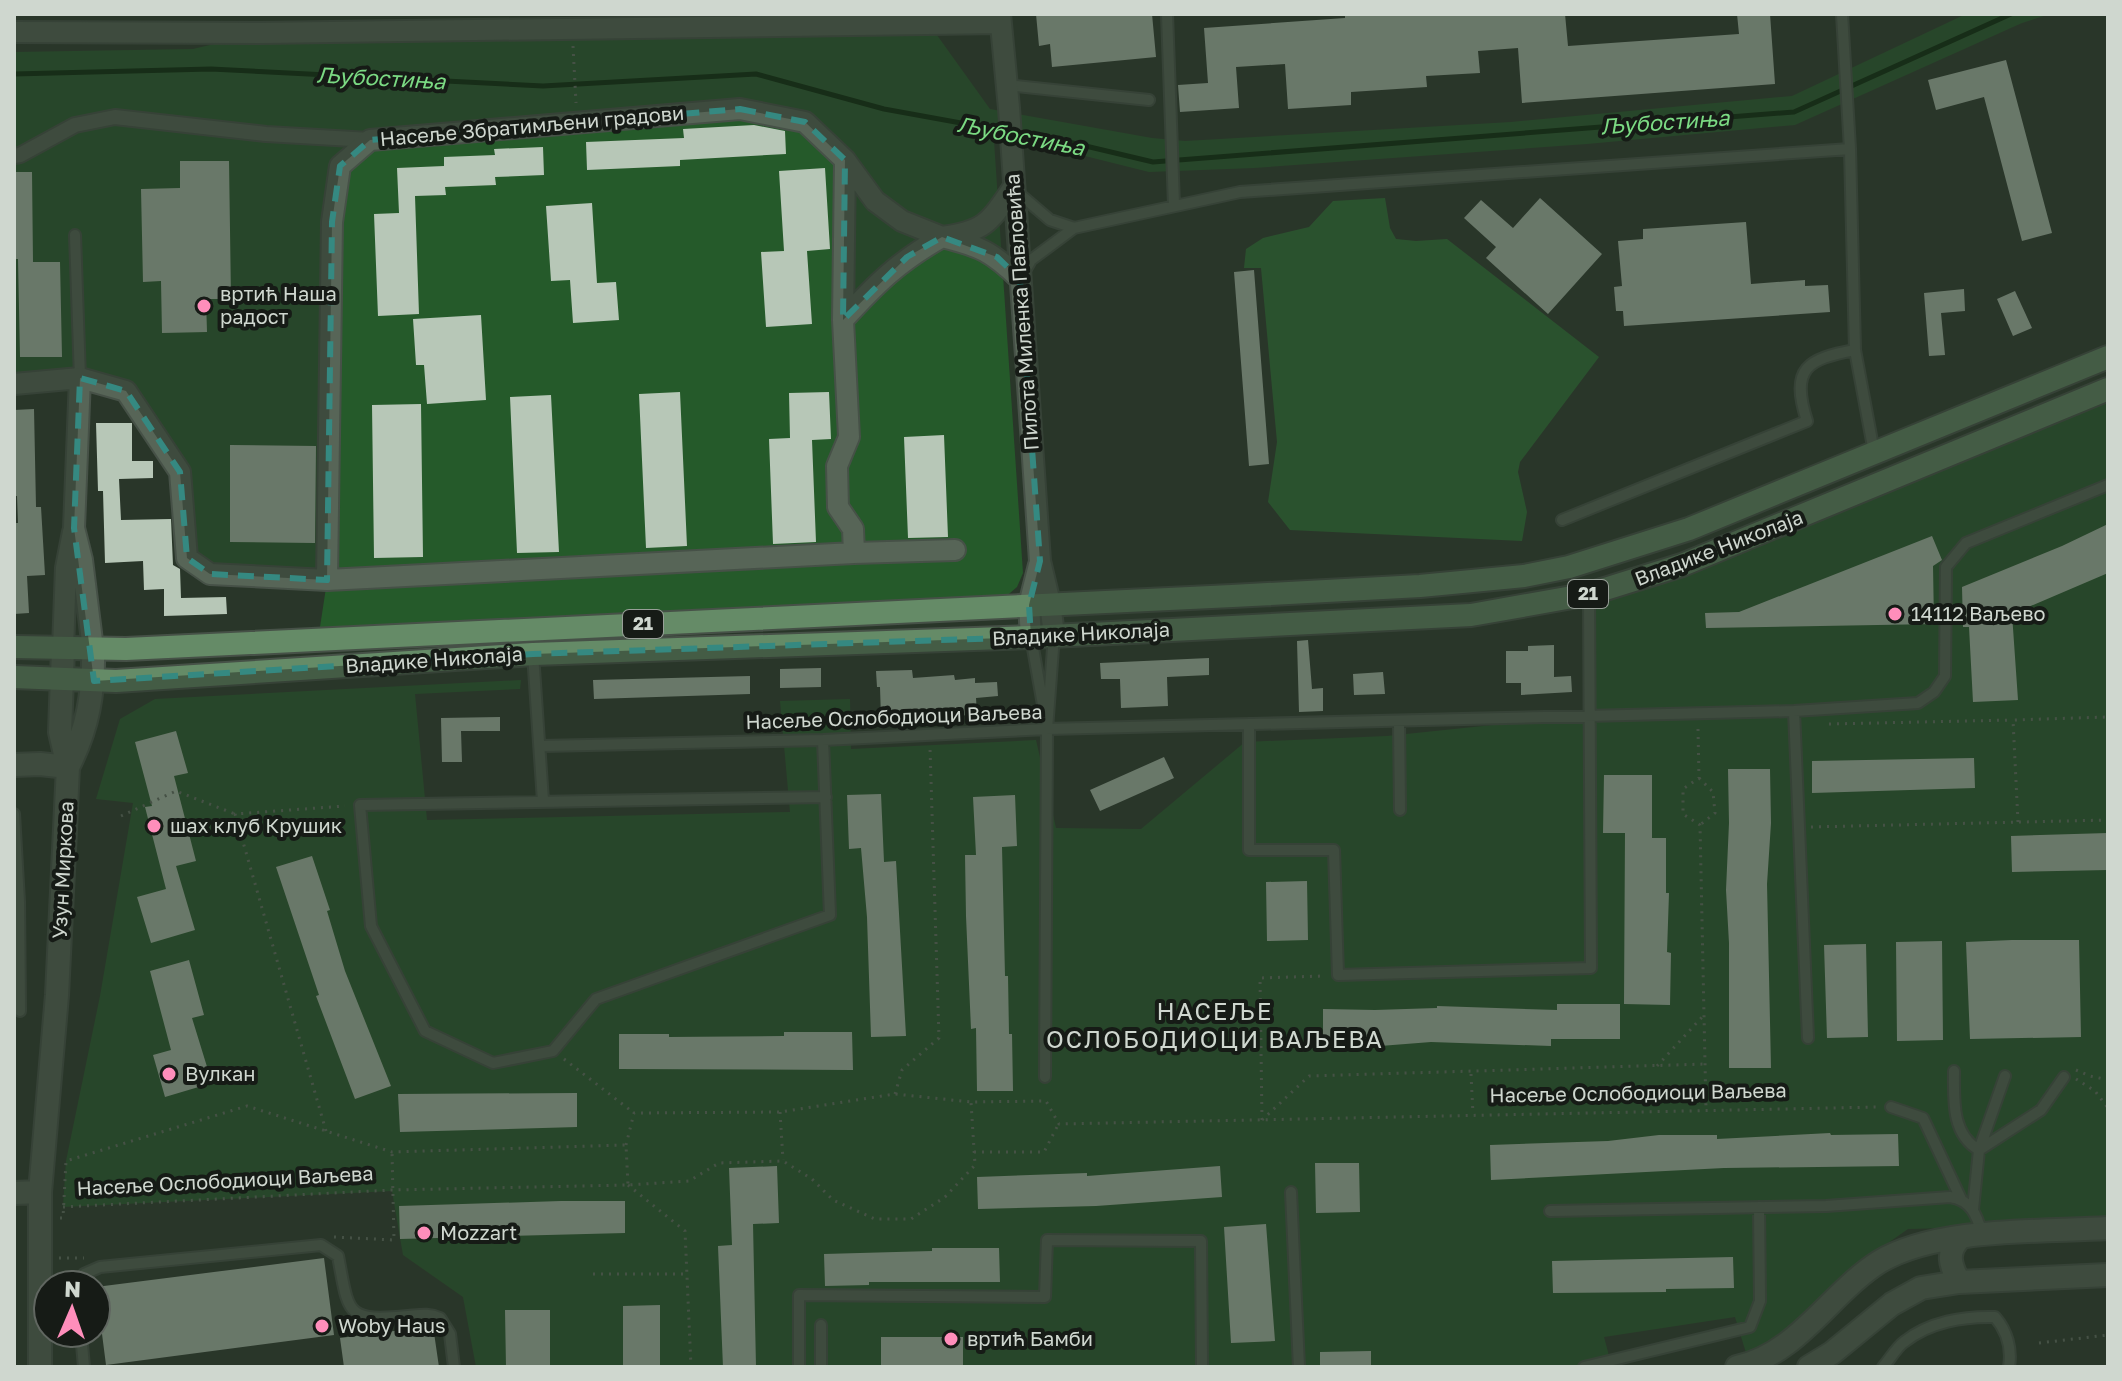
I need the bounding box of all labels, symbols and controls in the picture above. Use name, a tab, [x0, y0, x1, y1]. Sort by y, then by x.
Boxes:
water label: Љубостиња	[316, 61, 448, 94]
street label: Насеље Збратимљени градови	[379, 100, 685, 150]
water label: Љубостиња	[1600, 103, 1732, 139]
water label: Љубостиња	[955, 110, 1088, 161]
street label: Пилота Миленка Павловића	[999, 173, 1043, 451]
place label: вртић Наша радост	[220, 281, 337, 328]
marker: вртић Наша радост	[195, 297, 213, 315]
street label: Владике Николаја	[1631, 504, 1806, 590]
road number: 21	[1568, 580, 1608, 608]
place label: 14112 Ваљево	[1911, 601, 2046, 625]
marker: 14112 Ваљево	[1886, 605, 1904, 623]
road number: 21	[623, 610, 663, 638]
street label: Владике Николаја	[991, 616, 1171, 650]
street label: Владике Николаја	[344, 641, 524, 677]
street label: Насеље Ослободиоци Ваљева	[745, 699, 1043, 733]
street label: Узун Миркова	[46, 800, 78, 940]
place label: шах клуб Крушик	[170, 813, 342, 837]
marker: шах клуб Крушик	[145, 817, 163, 835]
district label: НАСЕЉЕ ОСЛОБОДИОЦИ ВАЉЕВА	[1046, 996, 1384, 1053]
place label: Вулкан	[185, 1061, 256, 1085]
marker: Вулкан	[160, 1065, 178, 1083]
street label: Насеље Ослободиоци Ваљева	[1489, 1077, 1787, 1107]
street label: Насеље Ослободиоци Ваљева	[76, 1160, 374, 1200]
place label: Mozzart	[440, 1220, 517, 1244]
marker: Mozzart	[415, 1224, 433, 1242]
north arrow	[32, 1269, 112, 1349]
text: N	[64, 1275, 82, 1302]
place label: Woby Haus	[338, 1313, 446, 1337]
marker: Woby Haus	[313, 1317, 331, 1335]
place label: вртић Бамби	[967, 1326, 1093, 1350]
marker: вртић Бамби	[942, 1330, 960, 1348]

